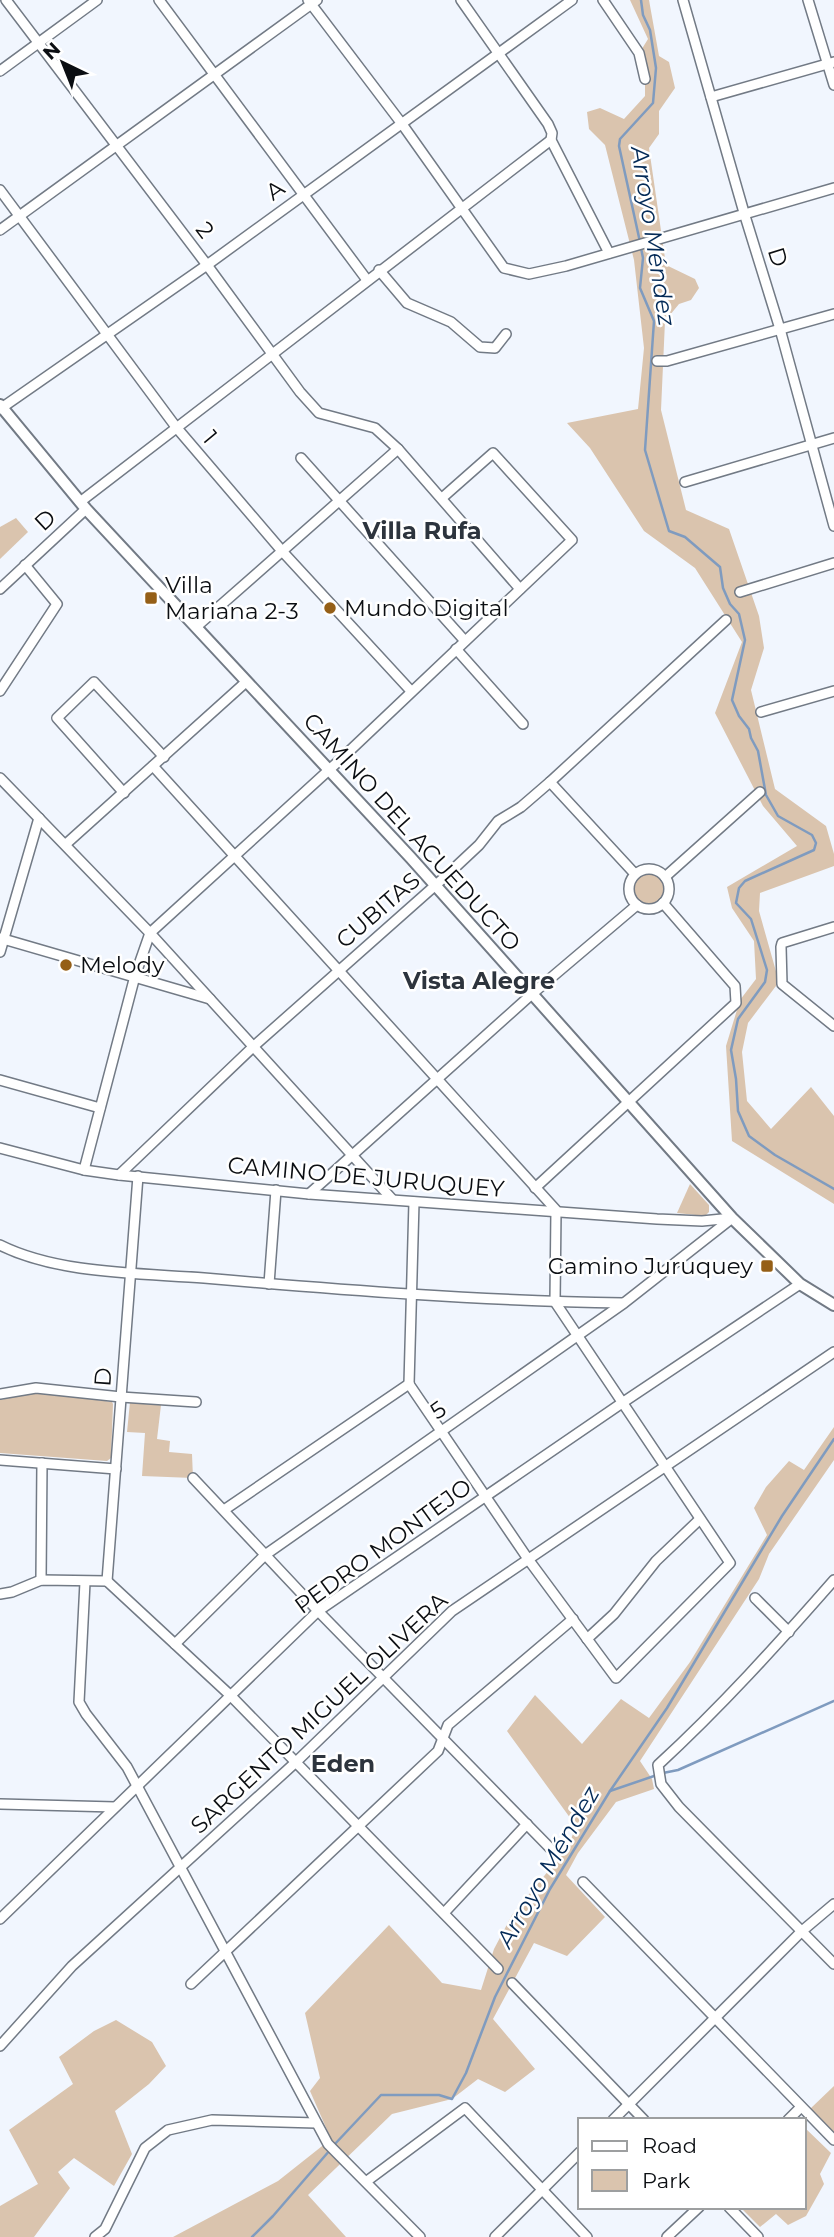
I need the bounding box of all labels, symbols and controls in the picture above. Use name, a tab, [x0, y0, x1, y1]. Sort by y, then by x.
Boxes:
north arrow	[28, 28, 98, 98]
text: N	[38, 37, 65, 65]
water label: Arroyo Méndez	[625, 142, 682, 328]
street label: A	[260, 174, 290, 206]
street label: 2	[190, 216, 220, 244]
street label: D	[762, 244, 794, 270]
street label: 1	[197, 425, 223, 449]
street label: D	[29, 503, 61, 537]
district label: Villa Rufa	[361, 516, 482, 545]
place label: Villa Mariana 2-3	[165, 571, 299, 625]
marker: Villa Mariana 2-3	[143, 590, 159, 606]
place label: Mundo Digital	[344, 594, 509, 622]
marker: Mundo Digital	[322, 600, 338, 616]
street label: CAMINO DEL ACUEDUCTO	[298, 707, 526, 957]
street label: CUBITAS	[330, 866, 426, 954]
place label: Melody	[80, 951, 165, 979]
marker: Melody	[58, 957, 74, 973]
district label: Vista Alegre	[402, 966, 555, 995]
street label: CAMINO DE JURUQUEY	[226, 1151, 506, 1203]
place label: Camino Juruquey	[548, 1252, 754, 1280]
marker: Camino Juruquey	[759, 1258, 775, 1274]
street label: D	[88, 1367, 118, 1387]
street label: 5	[425, 1395, 451, 1425]
street label: PEDRO MONTEJO	[289, 1472, 477, 1620]
street label: SARGENTO MIGUEL OLIVERA	[185, 1586, 454, 1840]
district label: Eden	[311, 1749, 375, 1778]
water label: Arroyo Méndez	[489, 1780, 606, 1954]
legend	[578, 2118, 806, 2209]
text: Road	[642, 2133, 697, 2158]
text: Park	[642, 2168, 690, 2193]

